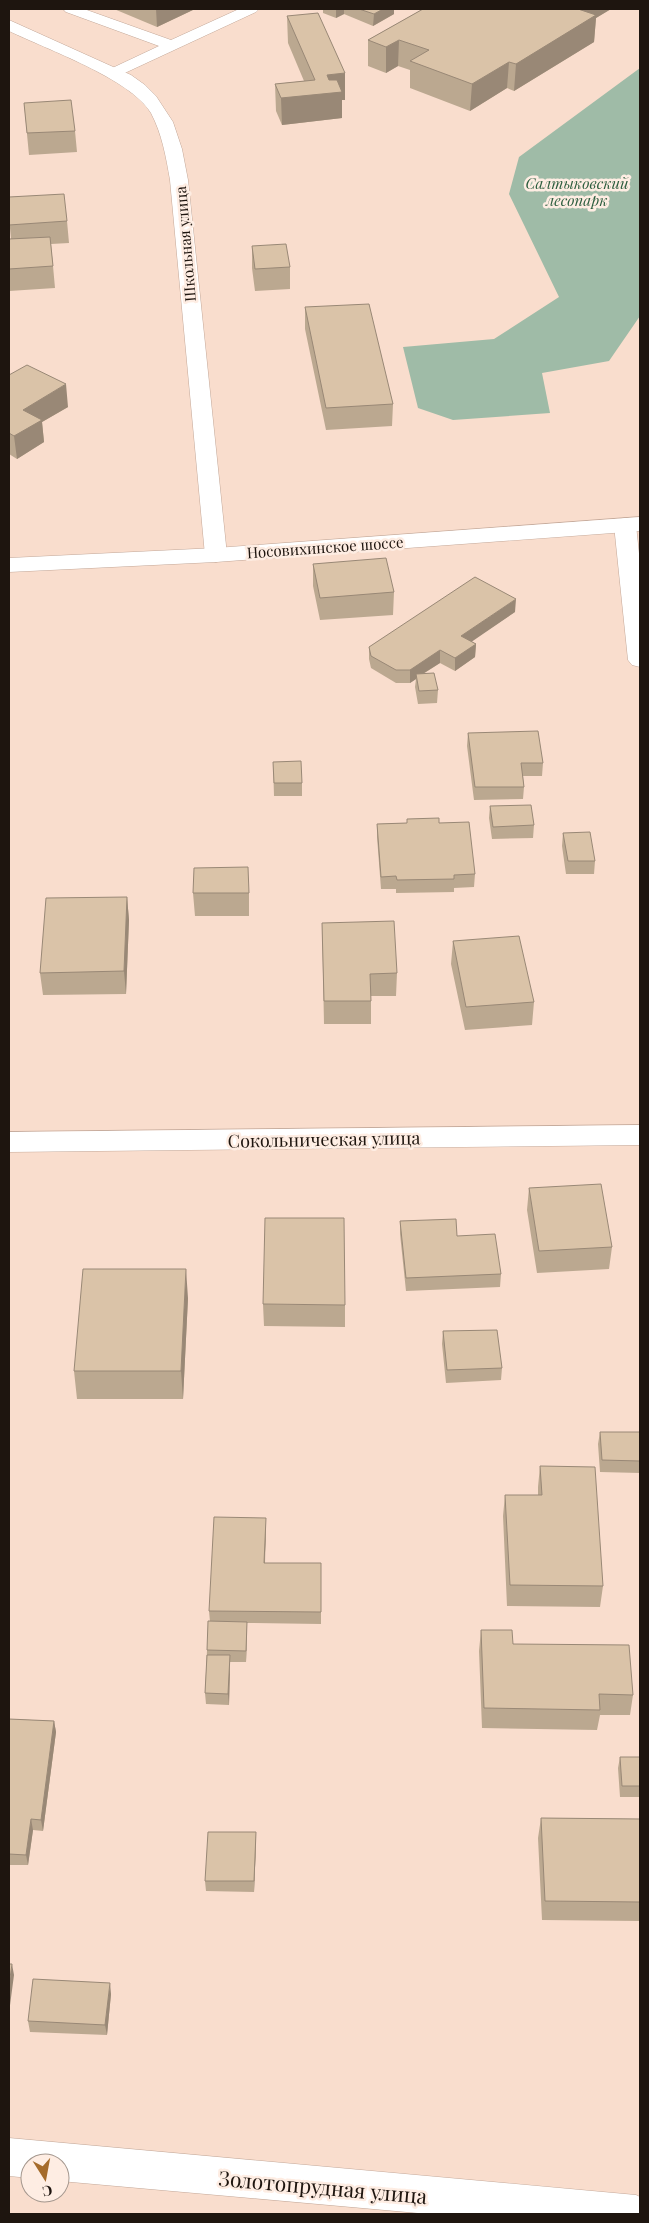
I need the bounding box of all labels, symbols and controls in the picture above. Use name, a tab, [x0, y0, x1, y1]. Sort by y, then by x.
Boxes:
park label: Салтыковский лесопарк	[525, 173, 629, 210]
street label: Школьная улица	[170, 185, 200, 303]
street label: Носовихинское шоссе	[246, 532, 404, 562]
street label: Сокольническая улица	[227, 1125, 421, 1153]
north arrow	[20, 2153, 70, 2203]
street label: Золотопрудная улица	[217, 2163, 429, 2209]
text: С	[41, 2181, 54, 2202]

